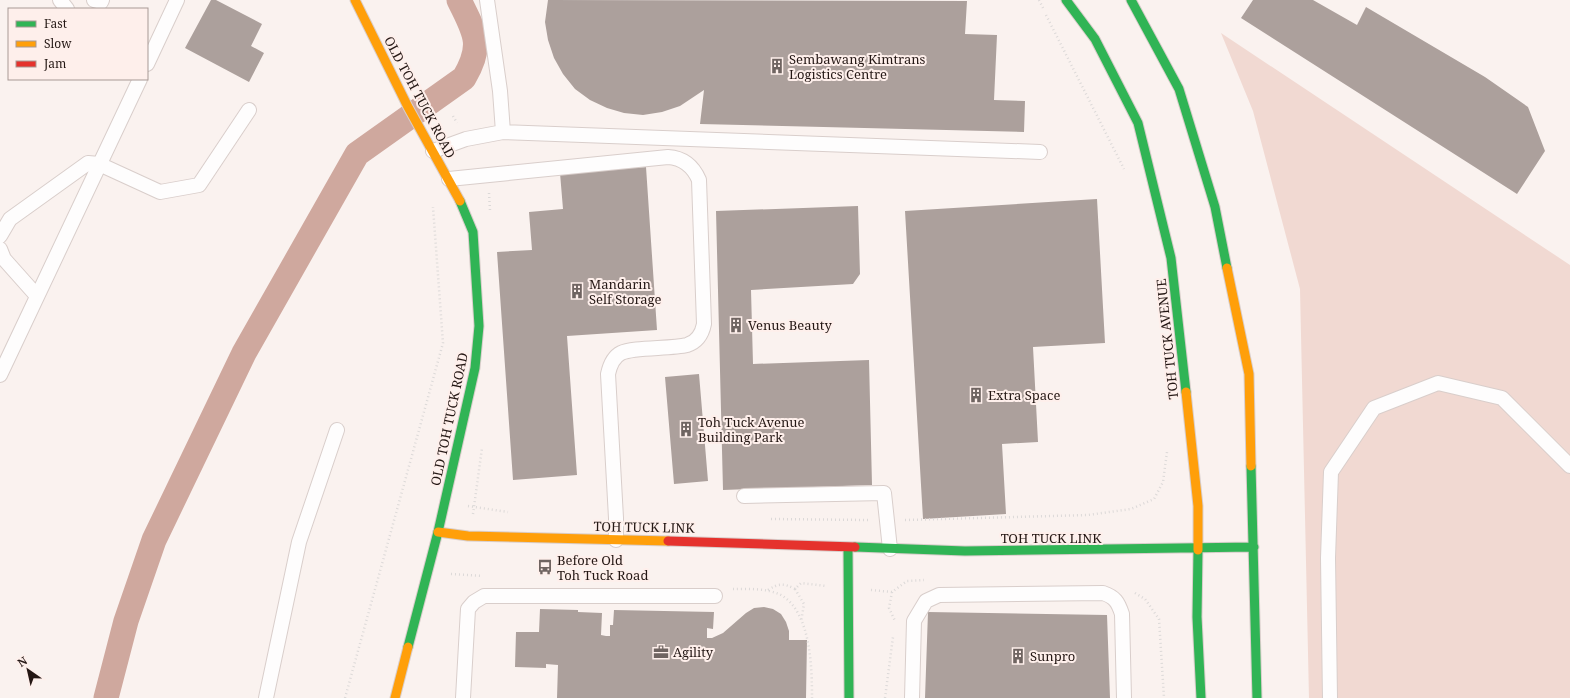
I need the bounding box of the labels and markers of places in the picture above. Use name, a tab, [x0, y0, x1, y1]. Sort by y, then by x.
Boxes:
place label: Sembawang Kimtrans Logistics Centre	[789, 50, 926, 83]
building icon: Sembawang Kimtrans Logistics Centre	[768, 57, 786, 75]
place label: Mandarin Self Storage	[589, 275, 662, 308]
building icon: Mandarin Self Storage	[568, 282, 586, 300]
building icon: Venus Beauty	[727, 316, 745, 334]
place label: Venus Beauty	[748, 316, 832, 334]
building icon: Extra Space	[967, 386, 985, 404]
place label: Extra Space	[988, 386, 1061, 404]
place label: Toh Tuck Avenue Building Park	[698, 413, 805, 446]
building icon: Toh Tuck Avenue Building Park	[677, 420, 695, 438]
place label: Before Old Toh Tuck Road	[557, 551, 648, 584]
bus stop icon: Before Old Toh Tuck Road	[536, 558, 554, 576]
office icon: Agility	[652, 643, 670, 661]
place label: Agility	[673, 643, 714, 661]
building icon: Sunpro	[1009, 647, 1027, 665]
place label: Sunpro	[1030, 647, 1075, 665]

